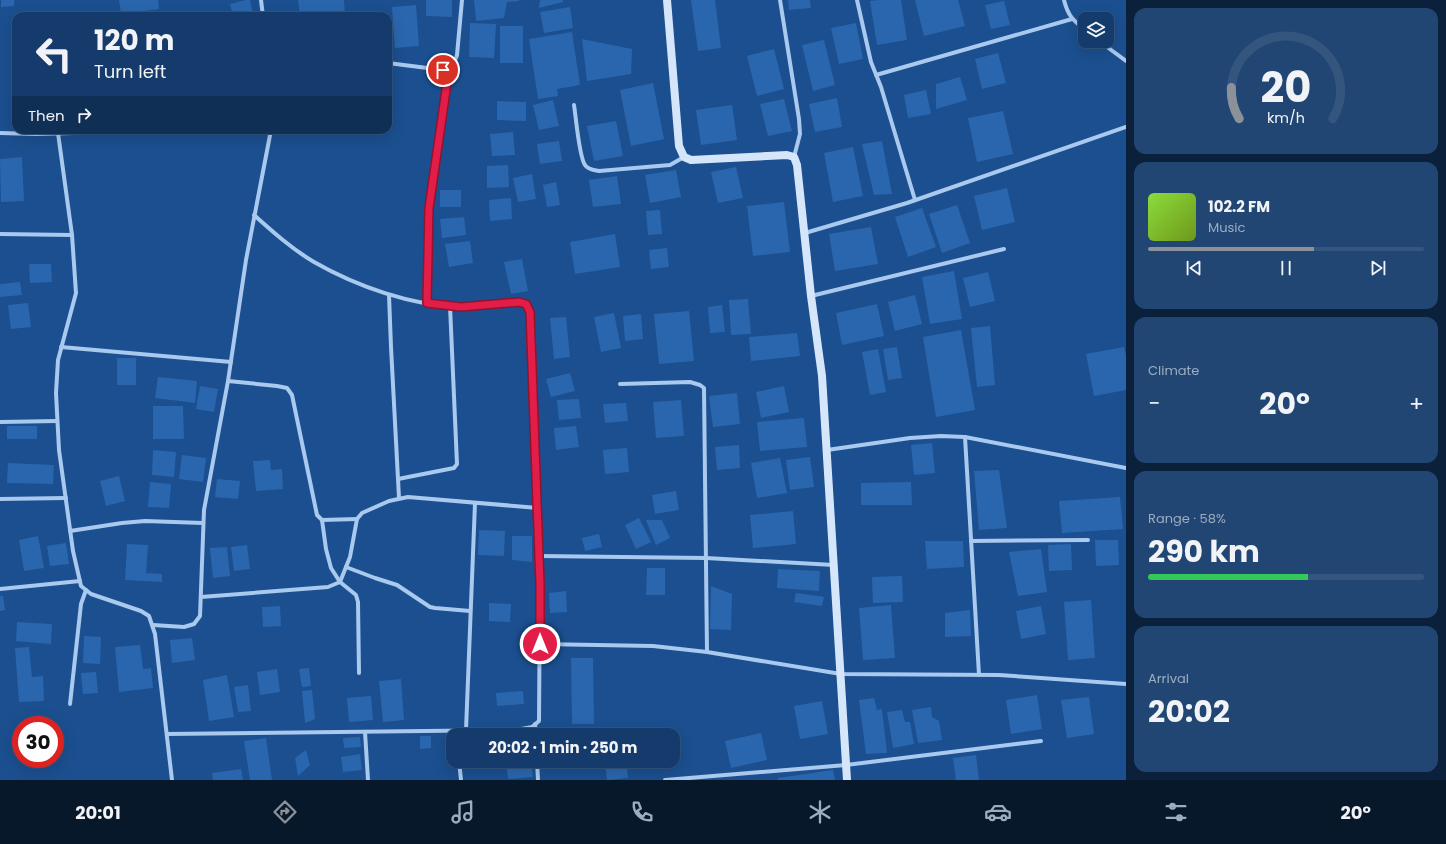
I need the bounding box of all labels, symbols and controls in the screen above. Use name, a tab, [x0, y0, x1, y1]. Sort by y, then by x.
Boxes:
map controls	[1078, 12, 1114, 48]
button: layers	[1078, 12, 1114, 48]
text: 120 m	[94, 21, 174, 60]
icon: left	[28, 28, 80, 80]
pin	[426, 53, 460, 87]
text: 20	[1261, 58, 1311, 117]
text: Turn left	[94, 59, 166, 84]
icon: arrive	[432, 59, 454, 81]
icon: right	[73, 104, 95, 126]
text: Then	[28, 105, 65, 126]
text: km/h	[1267, 108, 1305, 128]
text: 102.2 FM	[1208, 196, 1270, 217]
text: Music	[1208, 218, 1245, 237]
icon: previous	[1183, 257, 1205, 279]
icon: pause	[1275, 257, 1297, 279]
icon: next	[1367, 257, 1389, 279]
text: Climate	[1148, 361, 1199, 380]
text: 20°	[1259, 382, 1310, 425]
text: −	[1148, 388, 1160, 419]
text: +	[1409, 388, 1424, 419]
text: Range · 58%	[1148, 509, 1226, 528]
text: 290 km	[1148, 530, 1260, 573]
position arrow	[519, 623, 561, 665]
text: Arrival	[1148, 669, 1189, 688]
text: 20:02	[1148, 690, 1230, 733]
speed limit sign: 30	[12, 716, 64, 768]
text: 20:02 · 1 min · 250 m	[488, 737, 638, 758]
icon: directions	[271, 798, 299, 826]
icon: music	[449, 798, 477, 826]
icon: phone	[628, 798, 656, 826]
icon: climate	[806, 798, 834, 826]
icon: car	[984, 798, 1012, 826]
icon: filters	[1162, 798, 1190, 826]
text: 20:01	[75, 800, 121, 825]
text: 20°	[1341, 800, 1371, 825]

